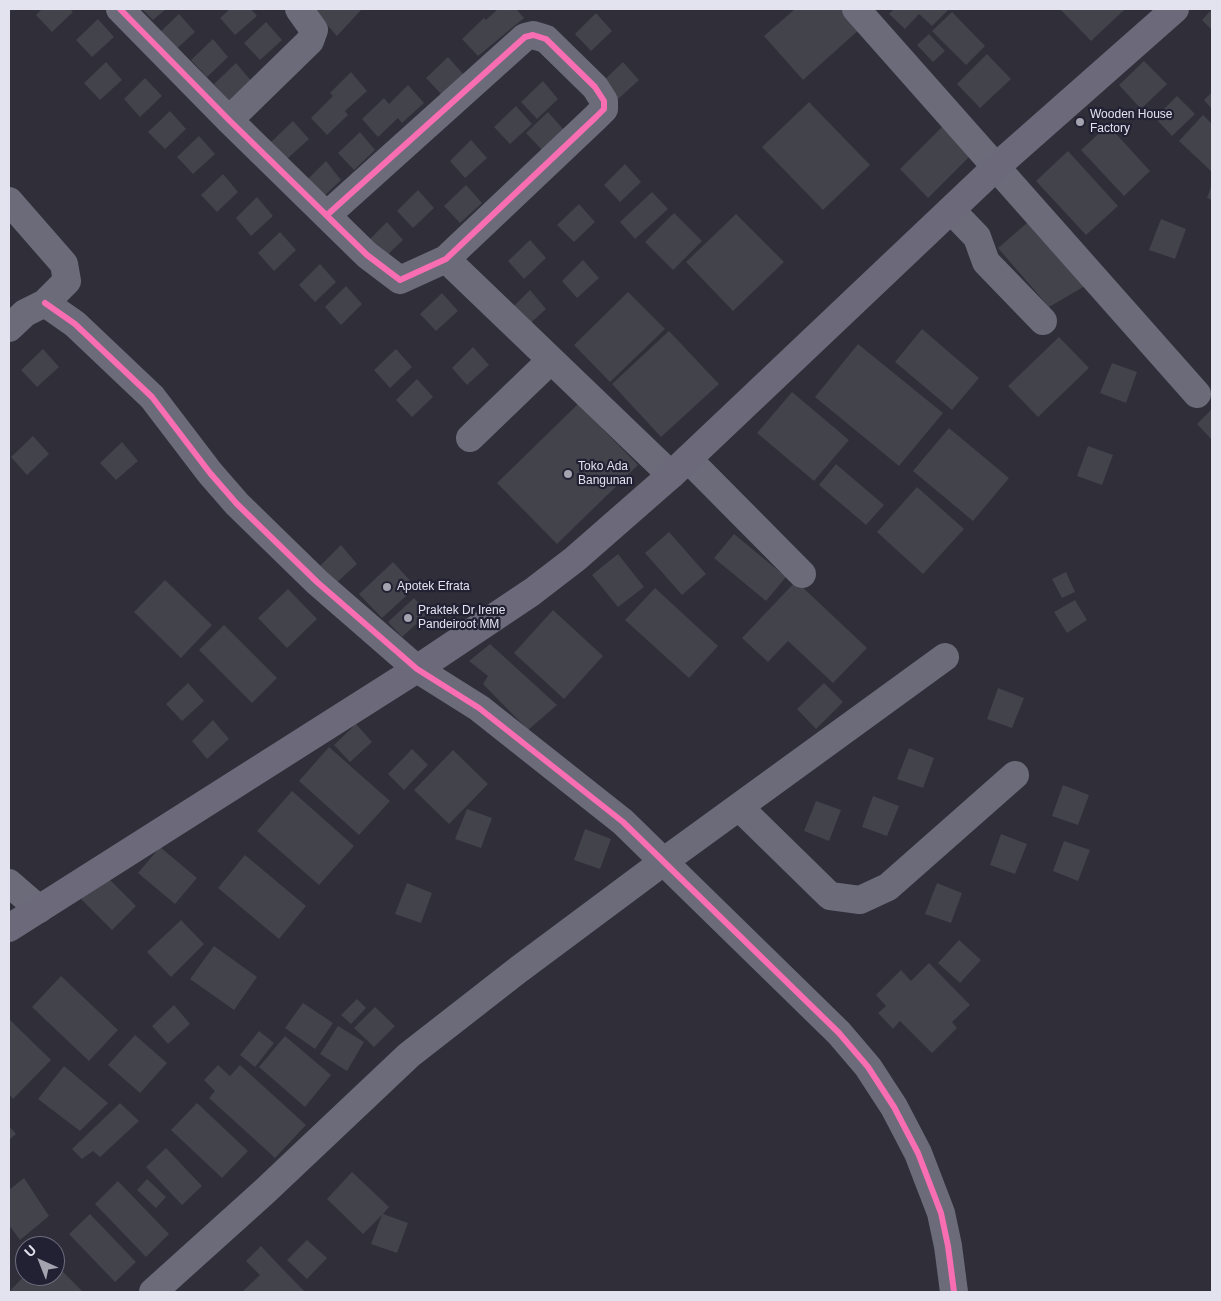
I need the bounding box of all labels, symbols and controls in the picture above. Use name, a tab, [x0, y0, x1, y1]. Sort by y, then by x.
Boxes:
place label: Wooden House Factory	[1090, 108, 1172, 136]
marker: Wooden House Factory	[1074, 116, 1086, 128]
place label: Toko Ada Bangunan	[578, 460, 633, 488]
marker: Toko Ada Bangunan	[562, 468, 574, 480]
place label: Apotek Efrata	[397, 580, 470, 594]
marker: Apotek Efrata	[381, 581, 393, 593]
place label: Praktek Dr Irene Pandeiroot MM	[418, 604, 505, 632]
marker: Praktek Dr Irene Pandeiroot MM	[402, 612, 414, 624]
north arrow	[15, 1236, 65, 1286]
text: U	[21, 1242, 39, 1260]

